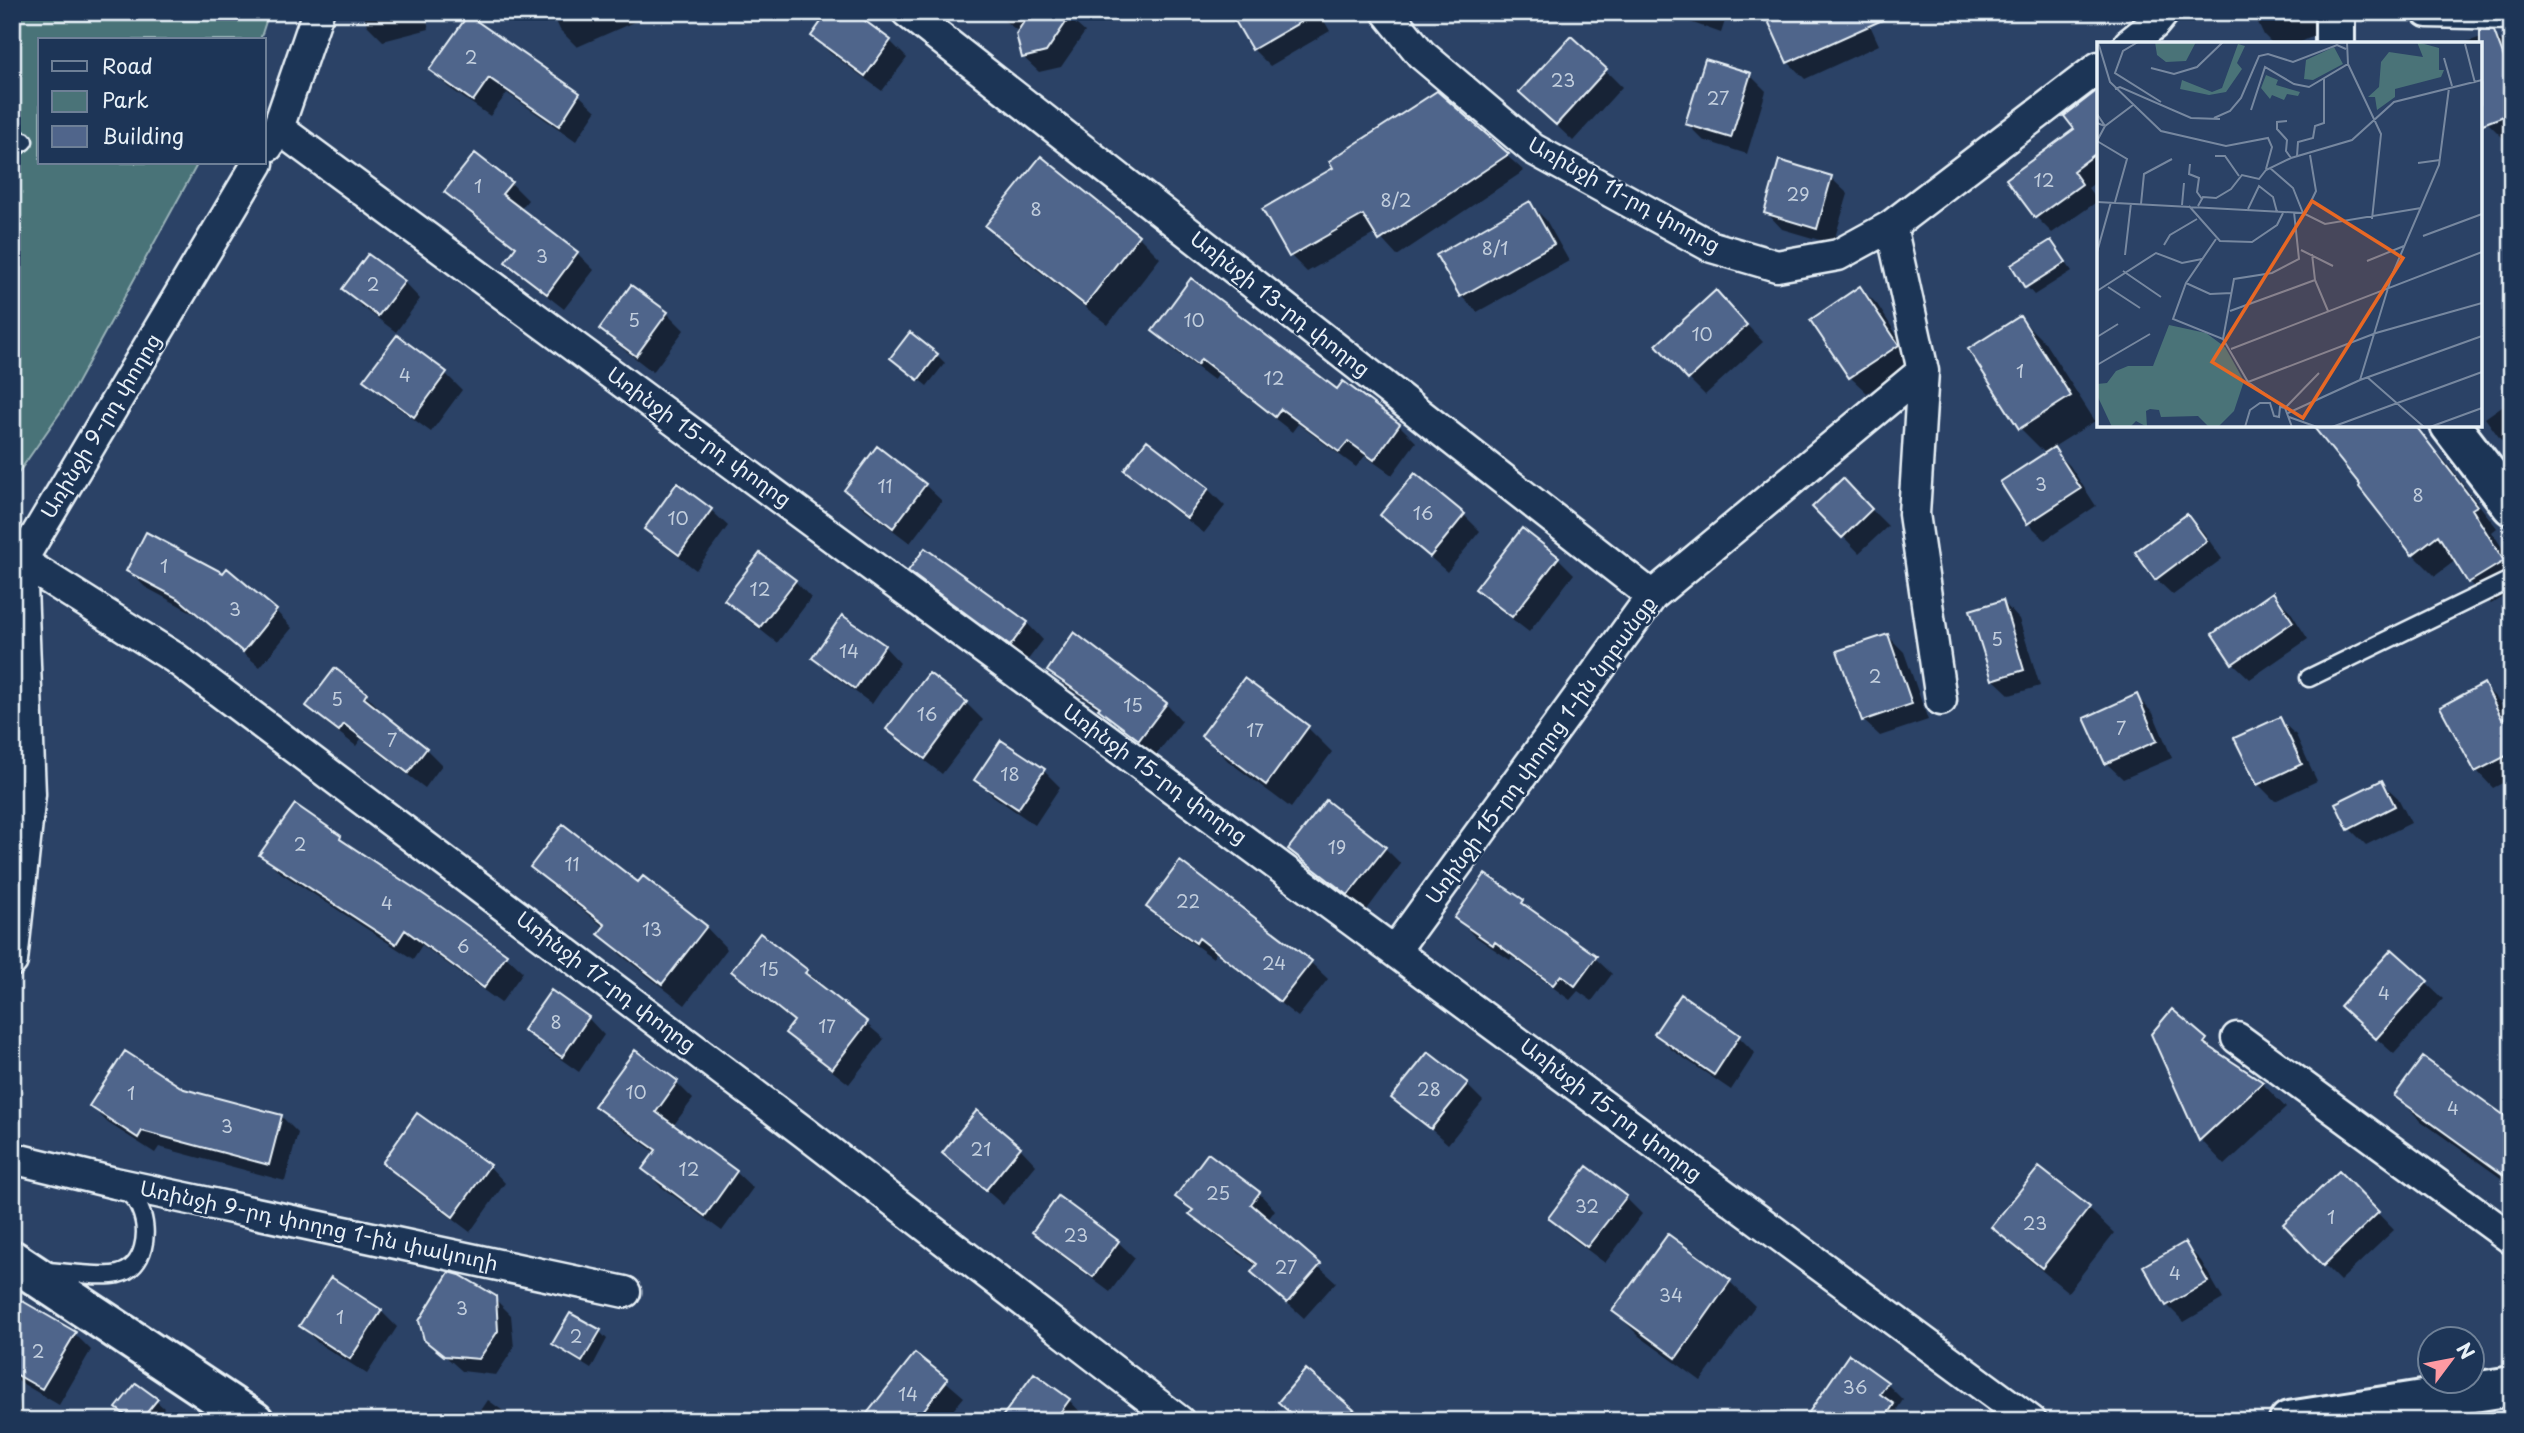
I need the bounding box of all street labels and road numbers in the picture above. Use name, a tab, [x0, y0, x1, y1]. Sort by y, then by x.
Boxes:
street label: Առինջի 11-րդ փողոց	[1523, 127, 1727, 260]
street label: Առինջի 13-րդ փողոց	[1184, 222, 1378, 383]
street label: Առինջի 9-րդ փողոց	[31, 326, 167, 524]
street label: Առինջի 15-րդ փողոց	[601, 357, 799, 514]
street label: Առինջի 15-րդ փողոց 1-ին նրբանցք	[1416, 588, 1662, 910]
street label: Առինջի 15-րդ փողոց	[1057, 694, 1255, 851]
street label: Առինջի 17-րդ փողոց	[510, 902, 704, 1059]
street label: Առինջի 15-րդ փողոց	[1514, 1029, 1710, 1188]
street label: Առինջի 9-րդ փողոց 1-ին փակուղի	[137, 1170, 502, 1278]

